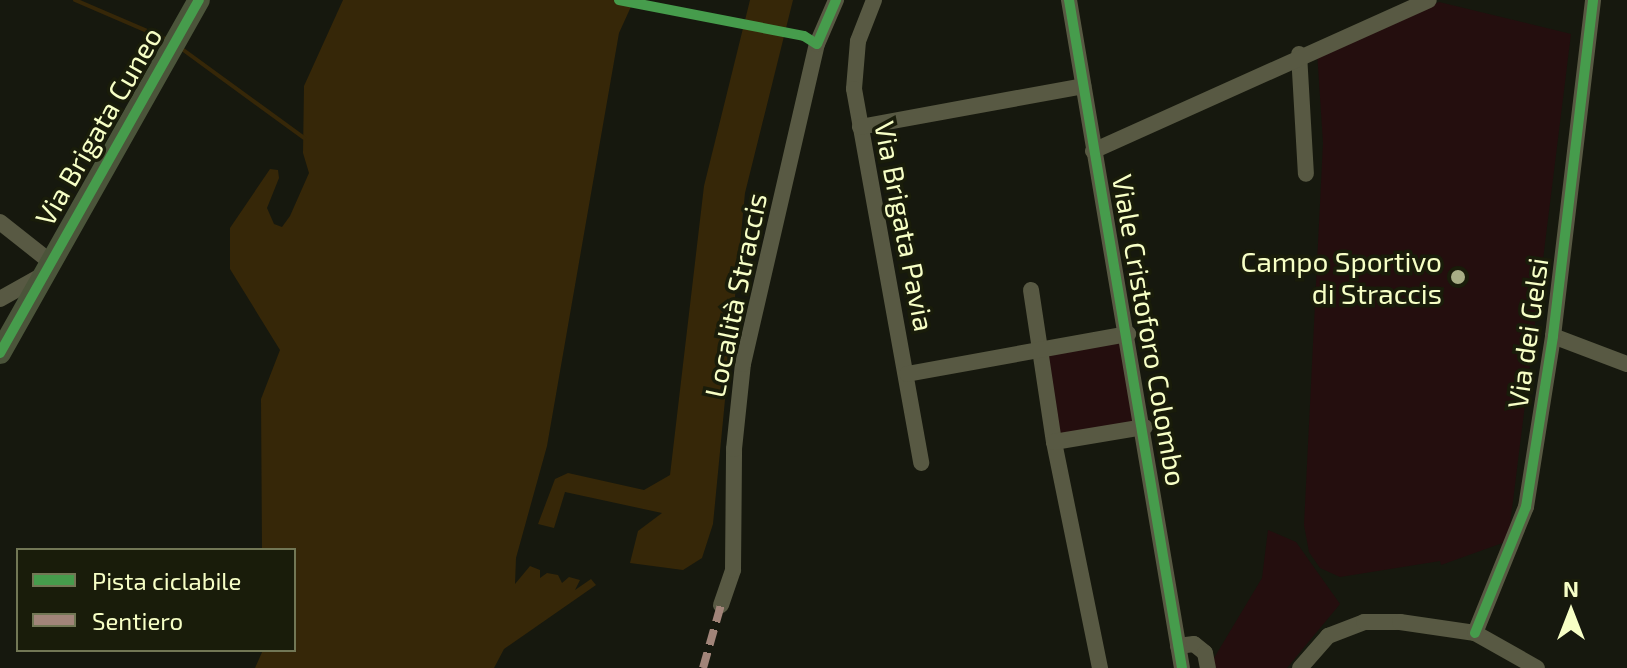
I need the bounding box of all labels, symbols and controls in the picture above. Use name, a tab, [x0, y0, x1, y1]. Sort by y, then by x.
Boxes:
street label: Via Brigata Cuneo	[28, 21, 168, 231]
street label: Via Brigata Pavia	[868, 118, 942, 334]
street label: Viale Cristoforo Colombo	[1106, 172, 1194, 488]
street label: Località Straccis	[697, 190, 773, 400]
place label: Campo Sportivo di Straccis	[1240, 244, 1442, 310]
street label: Via dei Gelsi	[1500, 255, 1554, 411]
marker: Campo Sportivo di Straccis	[1449, 268, 1467, 286]
legend	[16, 548, 296, 652]
text: Pista ciclabile	[92, 566, 241, 595]
north arrow	[1531, 572, 1611, 652]
text: N	[1563, 575, 1579, 601]
text: Sentiero	[92, 606, 183, 635]

